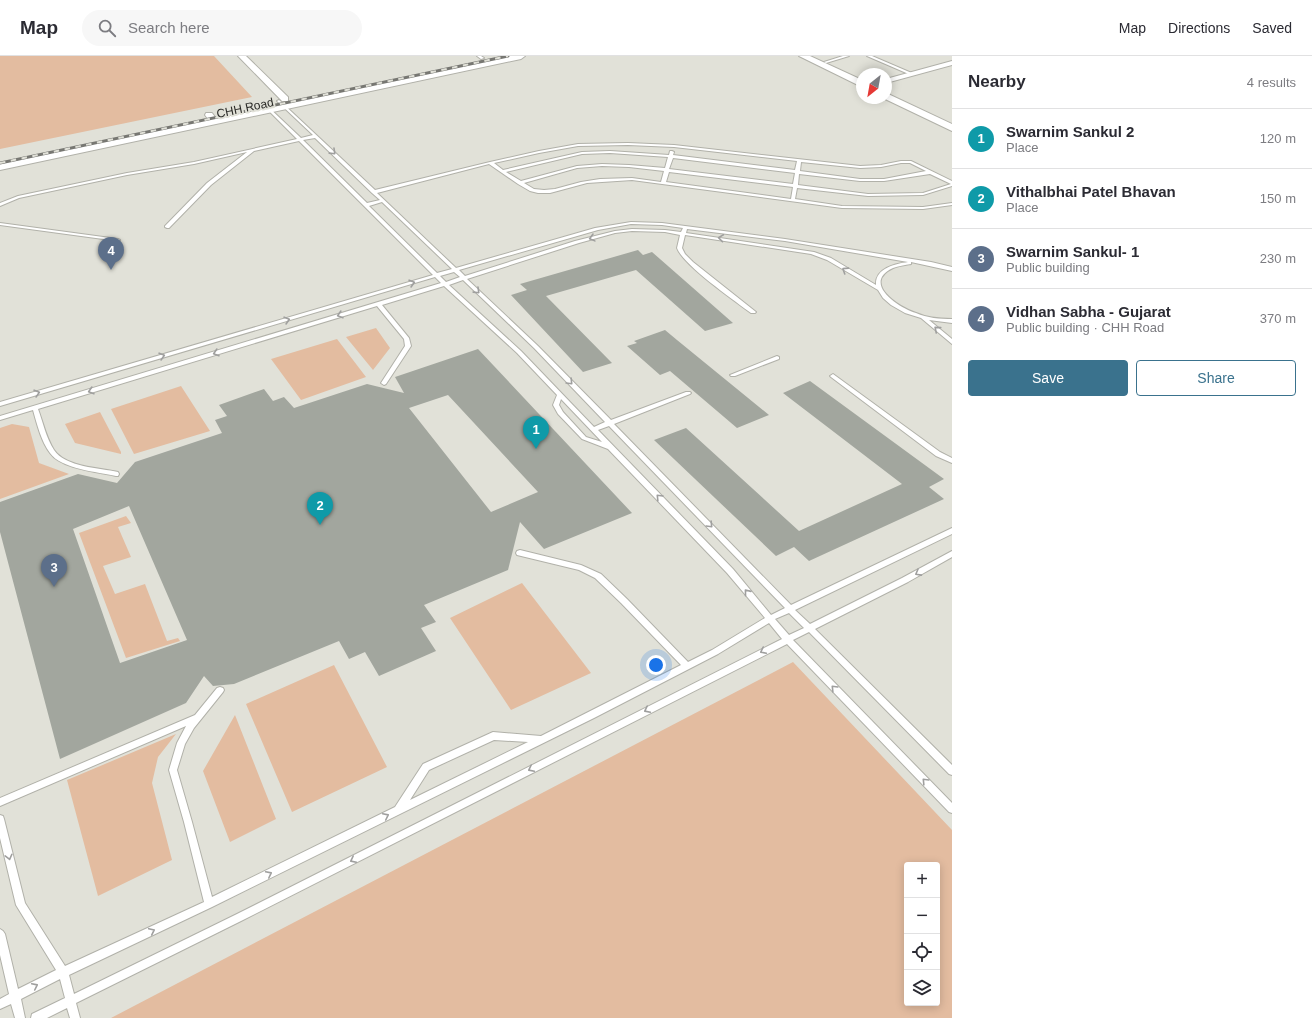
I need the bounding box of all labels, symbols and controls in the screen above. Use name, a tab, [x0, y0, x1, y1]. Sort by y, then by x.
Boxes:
search box	[82, 10, 362, 46]
text: Map	[20, 17, 58, 38]
icon: search	[96, 17, 118, 39]
text: Search here	[128, 19, 210, 36]
text: Map	[1119, 20, 1146, 36]
text: Directions	[1168, 20, 1230, 36]
text: Saved	[1252, 20, 1292, 36]
north arrow	[856, 68, 892, 104]
text: Nearby	[968, 72, 1026, 91]
text: 4 results	[1247, 75, 1296, 90]
street label: CHH Road	[215, 95, 275, 121]
text: Swarnim Sankul 2	[1006, 123, 1134, 140]
text: 1	[977, 131, 985, 146]
text: 120 m	[1260, 131, 1296, 146]
text: Place	[1006, 140, 1039, 155]
one-way arrow	[328, 148, 336, 155]
text: Vithalbhai Patel Bhavan	[1006, 183, 1176, 200]
text: 2	[977, 191, 985, 206]
text: 150 m	[1260, 191, 1296, 206]
text: Place	[1006, 200, 1039, 215]
one-way arrow	[589, 234, 595, 242]
one-way arrow	[718, 234, 724, 243]
pin: 4	[98, 237, 124, 270]
text: Swarnim Sankul- 1	[1006, 243, 1139, 260]
text: 3	[977, 251, 985, 266]
text: 230 m	[1260, 251, 1296, 266]
text: Public building	[1006, 260, 1090, 275]
one-way arrow	[842, 267, 849, 274]
one-way arrow	[408, 279, 415, 288]
one-way arrow	[472, 286, 480, 294]
text: Vidhan Sabha - Gujarat	[1006, 303, 1171, 320]
one-way arrow	[337, 311, 344, 319]
text: 4	[977, 311, 985, 326]
text: 370 m	[1260, 311, 1296, 326]
one-way arrow	[283, 316, 290, 325]
text: Public building · CHH Road	[1006, 320, 1164, 335]
one-way arrow	[934, 327, 941, 334]
one-way arrow	[213, 348, 220, 357]
one-way arrow	[158, 352, 165, 361]
button: Save	[968, 360, 1128, 396]
button: Share	[1136, 360, 1296, 396]
one-way arrow	[565, 377, 573, 385]
one-way arrow	[88, 386, 95, 395]
one-way arrow	[34, 389, 41, 398]
pin: 1	[523, 416, 549, 449]
pin: 2	[307, 492, 333, 525]
one-way arrow	[656, 494, 663, 502]
one-way arrow	[705, 521, 712, 528]
pin: 3	[41, 554, 67, 587]
one-way arrow	[915, 568, 922, 575]
one-way arrow	[745, 589, 752, 596]
one-way arrow	[759, 646, 767, 654]
your location	[646, 655, 666, 675]
one-way arrow	[832, 685, 839, 693]
one-way arrow	[643, 705, 651, 713]
one-way arrow	[528, 764, 535, 772]
one-way arrow	[922, 778, 930, 786]
one-way arrow	[381, 813, 389, 821]
one-way arrow	[5, 854, 13, 860]
one-way arrow	[349, 855, 357, 863]
map controls	[904, 862, 940, 1006]
button: +	[904, 862, 940, 898]
one-way arrow	[265, 871, 272, 879]
button: −	[904, 898, 940, 934]
one-way arrow	[148, 928, 156, 936]
button: locate	[904, 934, 940, 970]
button: layers	[904, 970, 940, 1006]
one-way arrow	[30, 983, 38, 991]

